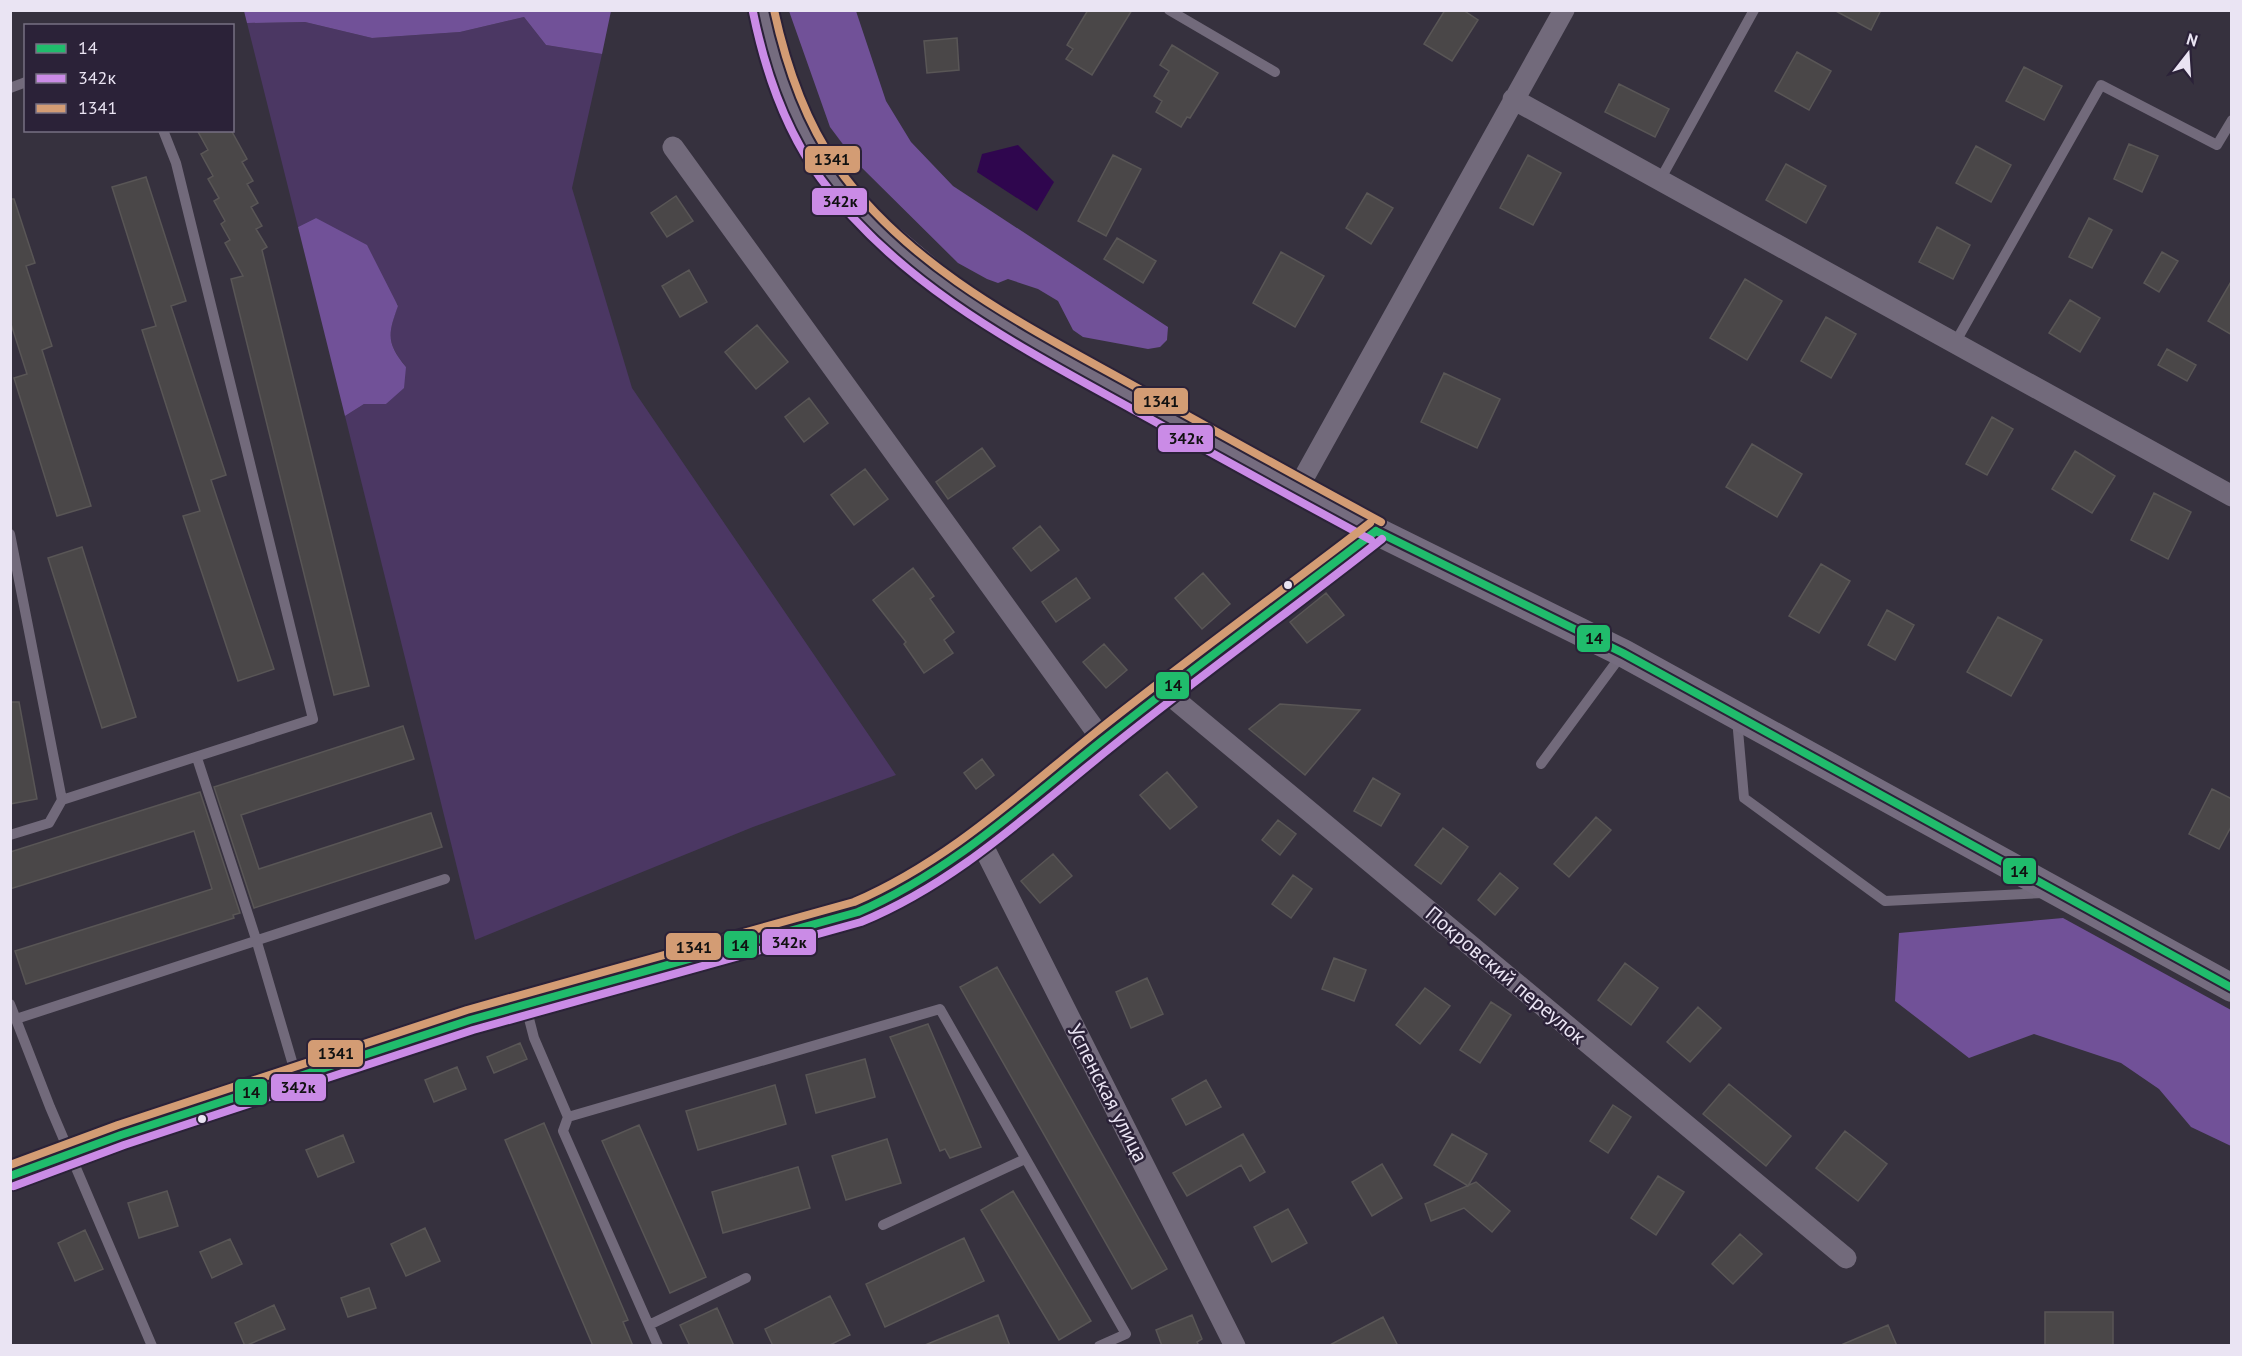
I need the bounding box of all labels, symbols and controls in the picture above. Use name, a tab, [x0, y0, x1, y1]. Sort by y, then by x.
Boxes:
legend	[24, 24, 234, 132]
north arrow	[2158, 24, 2218, 84]
text: N	[2184, 29, 2200, 51]
text: 14	[78, 36, 98, 59]
text: 342к	[78, 66, 116, 89]
text: 1341	[78, 96, 117, 119]
line badge: 1341	[804, 145, 861, 174]
text: 1341	[814, 149, 850, 169]
line badge: 342к	[811, 187, 868, 216]
text: 342к	[822, 191, 858, 211]
line badge: 1341	[1133, 387, 1189, 415]
text: 1341	[1143, 391, 1179, 411]
line badge: 342к	[1157, 424, 1214, 453]
text: 342к	[1168, 428, 1204, 448]
unlabelled marker	[1282, 579, 1294, 591]
line badge: 14	[1576, 624, 1611, 653]
text: 14	[1585, 628, 1603, 648]
line badge: 14	[1155, 671, 1190, 700]
text: 14	[1164, 675, 1182, 695]
line badge: 14	[2002, 857, 2037, 885]
text: 14	[2010, 861, 2028, 881]
street label: Покровский переулок	[1420, 900, 1592, 1050]
line badge: 342к	[761, 928, 817, 956]
line badge: 14	[723, 930, 758, 959]
line badge: 1341	[665, 932, 722, 961]
text: 342к	[771, 932, 807, 952]
text: 14	[731, 935, 749, 955]
text: 1341	[676, 937, 712, 957]
street label: Успенская улица	[1062, 1019, 1154, 1167]
line badge: 1341	[307, 1039, 364, 1068]
text: 1341	[318, 1043, 354, 1063]
line badge: 342к	[270, 1073, 327, 1102]
text: 342к	[280, 1077, 316, 1097]
line badge: 14	[234, 1078, 268, 1106]
text: 14	[242, 1082, 260, 1102]
unlabelled marker	[196, 1113, 208, 1125]

